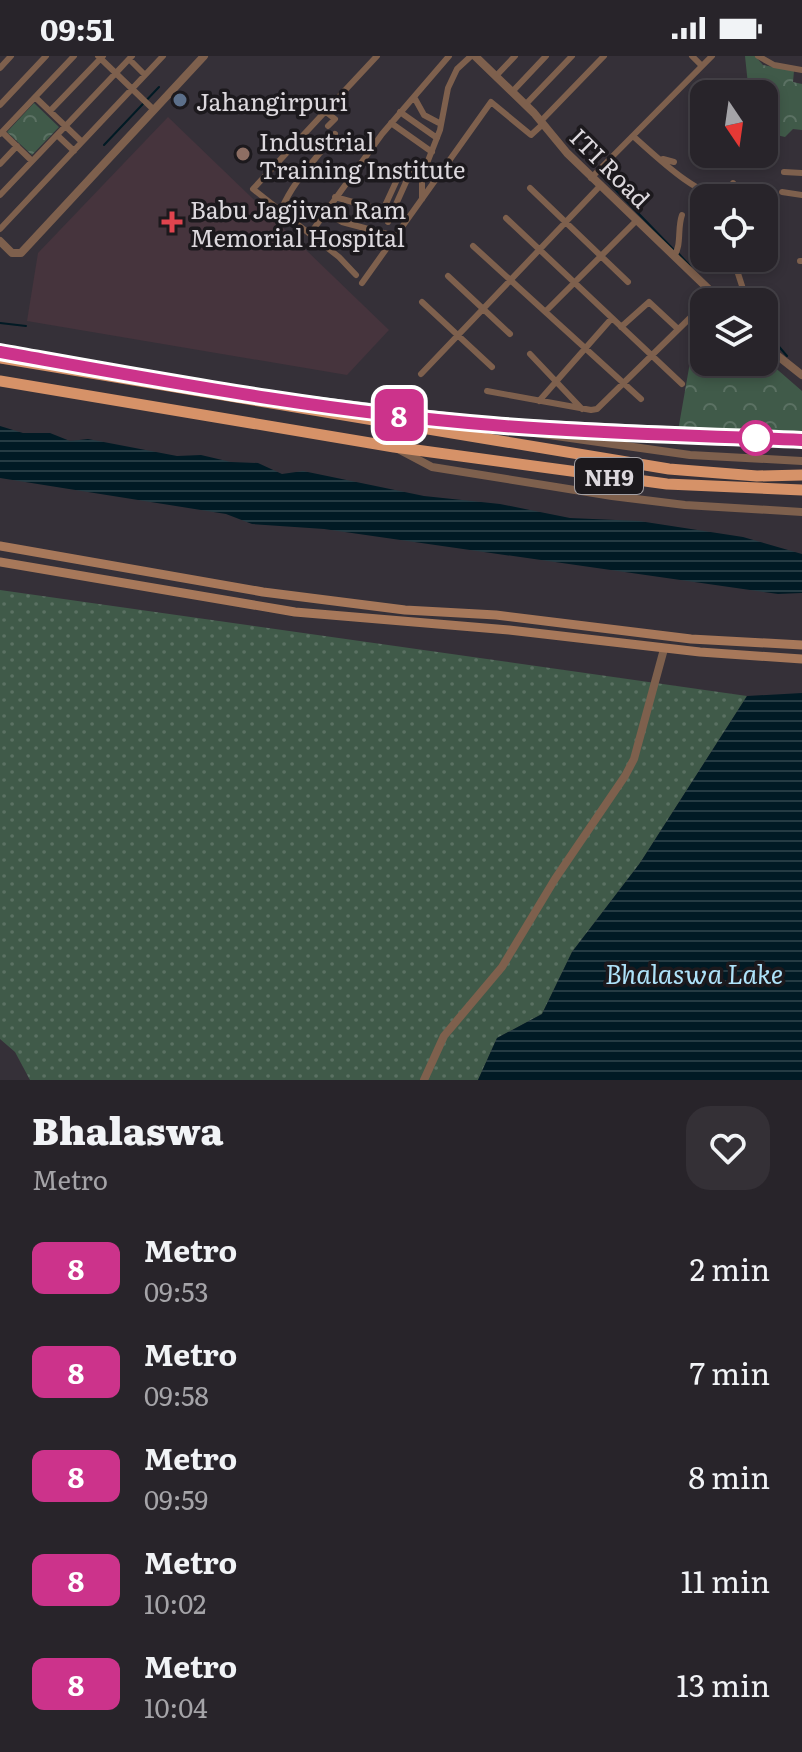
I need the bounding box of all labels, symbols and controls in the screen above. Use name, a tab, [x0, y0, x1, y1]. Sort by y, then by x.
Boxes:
text: 09:51	[40, 6, 114, 50]
north arrow	[690, 80, 778, 168]
map controls	[690, 80, 778, 376]
place label: Jahangirpuri	[196, 83, 348, 118]
marker: Jahangirpuri	[171, 91, 189, 109]
street label: ITI Road	[563, 119, 659, 215]
place label: Industrial Training Institute	[259, 123, 465, 186]
marker: Industrial Training Institute	[234, 145, 252, 163]
button: locate	[690, 184, 778, 272]
place label: Babu Jagjivan Ram Memorial Hospital	[190, 191, 406, 254]
marker: Babu Jagjivan Ram Memorial Hospital	[161, 211, 183, 233]
button: layers	[690, 288, 778, 376]
line badge: 8	[373, 389, 425, 441]
text: 8	[391, 394, 407, 436]
unlabelled marker	[739, 421, 773, 455]
road number: NH9	[575, 458, 643, 494]
water label: Bhalaswa Lake	[605, 953, 783, 992]
text: Bhalaswa	[32, 1100, 223, 1157]
button: heart	[686, 1106, 770, 1190]
text: Metro	[32, 1159, 108, 1198]
text: Metro	[144, 1227, 237, 1271]
text: 2 min	[690, 1246, 770, 1290]
text: 8	[68, 1247, 84, 1289]
text: 09:53	[144, 1271, 209, 1310]
text: Metro	[144, 1331, 237, 1375]
text: 7 min	[690, 1350, 770, 1394]
text: 8	[68, 1351, 84, 1393]
text: 09:58	[144, 1375, 209, 1414]
text: Metro	[144, 1435, 237, 1479]
text: 8 min	[689, 1454, 770, 1498]
text: 8	[68, 1455, 84, 1497]
text: 09:59	[144, 1479, 208, 1518]
text: Metro	[144, 1539, 237, 1583]
text: 11 min	[681, 1558, 770, 1602]
text: 8	[68, 1559, 84, 1601]
text: 10:02	[144, 1583, 206, 1622]
text: Metro	[144, 1643, 237, 1687]
text: 13 min	[677, 1662, 770, 1706]
text: 8	[68, 1663, 84, 1705]
text: 10:04	[144, 1687, 208, 1726]

